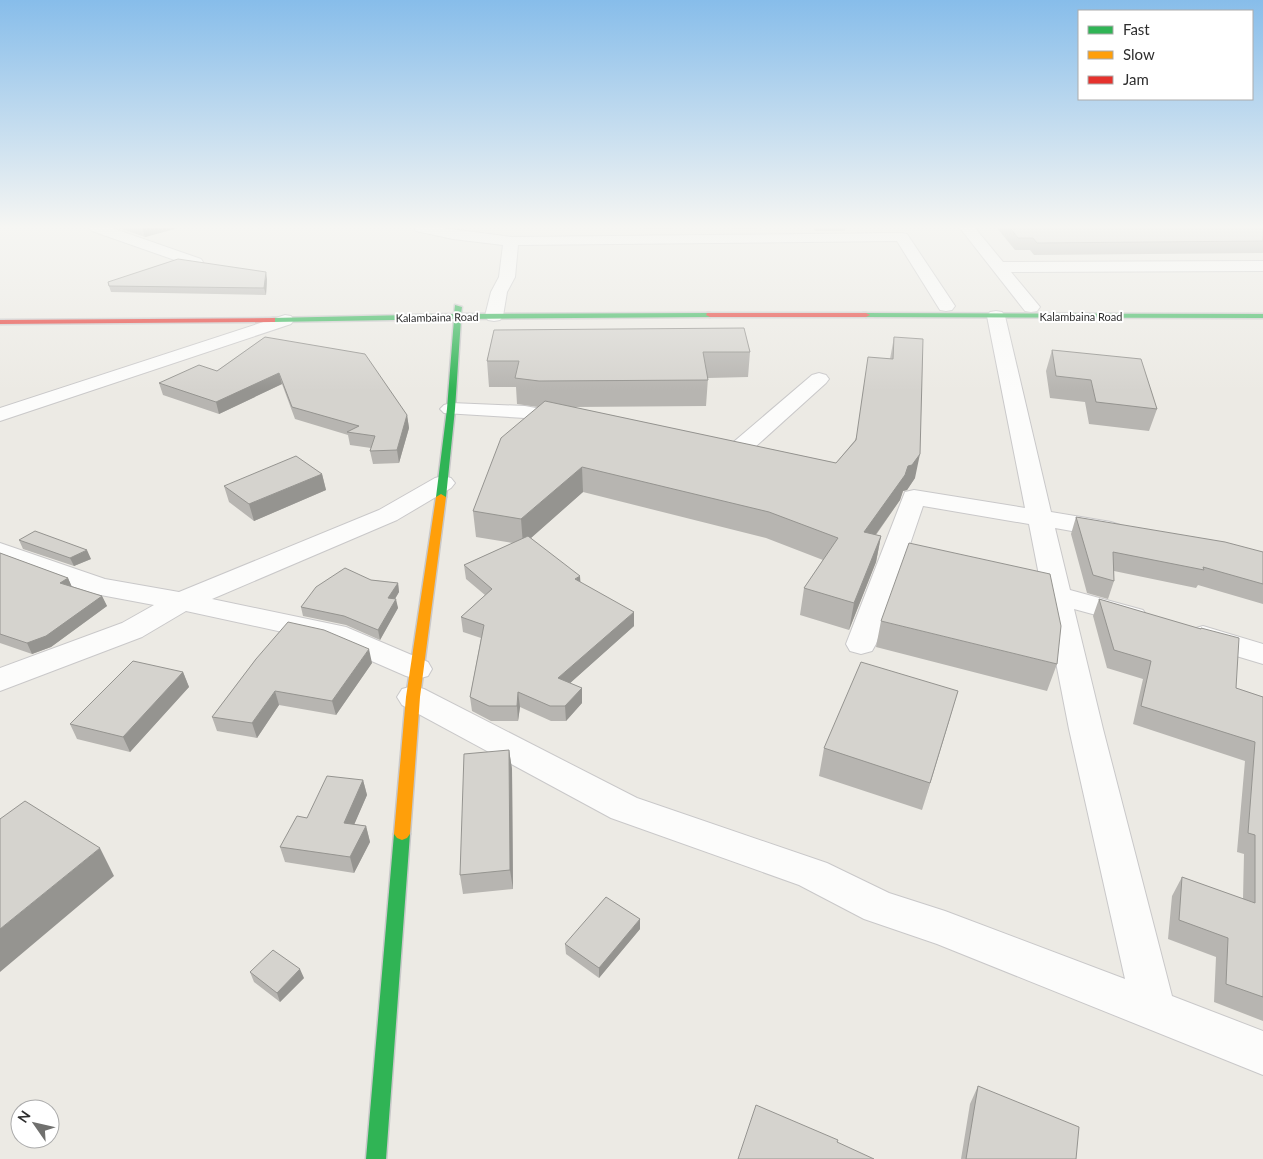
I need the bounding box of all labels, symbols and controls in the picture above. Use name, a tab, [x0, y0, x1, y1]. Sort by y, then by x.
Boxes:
legend	[1078, 10, 1253, 100]
text: Fast	[1123, 20, 1150, 38]
text: Slow	[1123, 45, 1155, 63]
text: Jam	[1123, 70, 1149, 88]
street label: Kalambaina Road	[395, 310, 479, 324]
street label: Kalambaina Road	[1040, 310, 1122, 323]
north arrow	[10, 1099, 60, 1149]
text: N	[14, 1107, 34, 1126]

